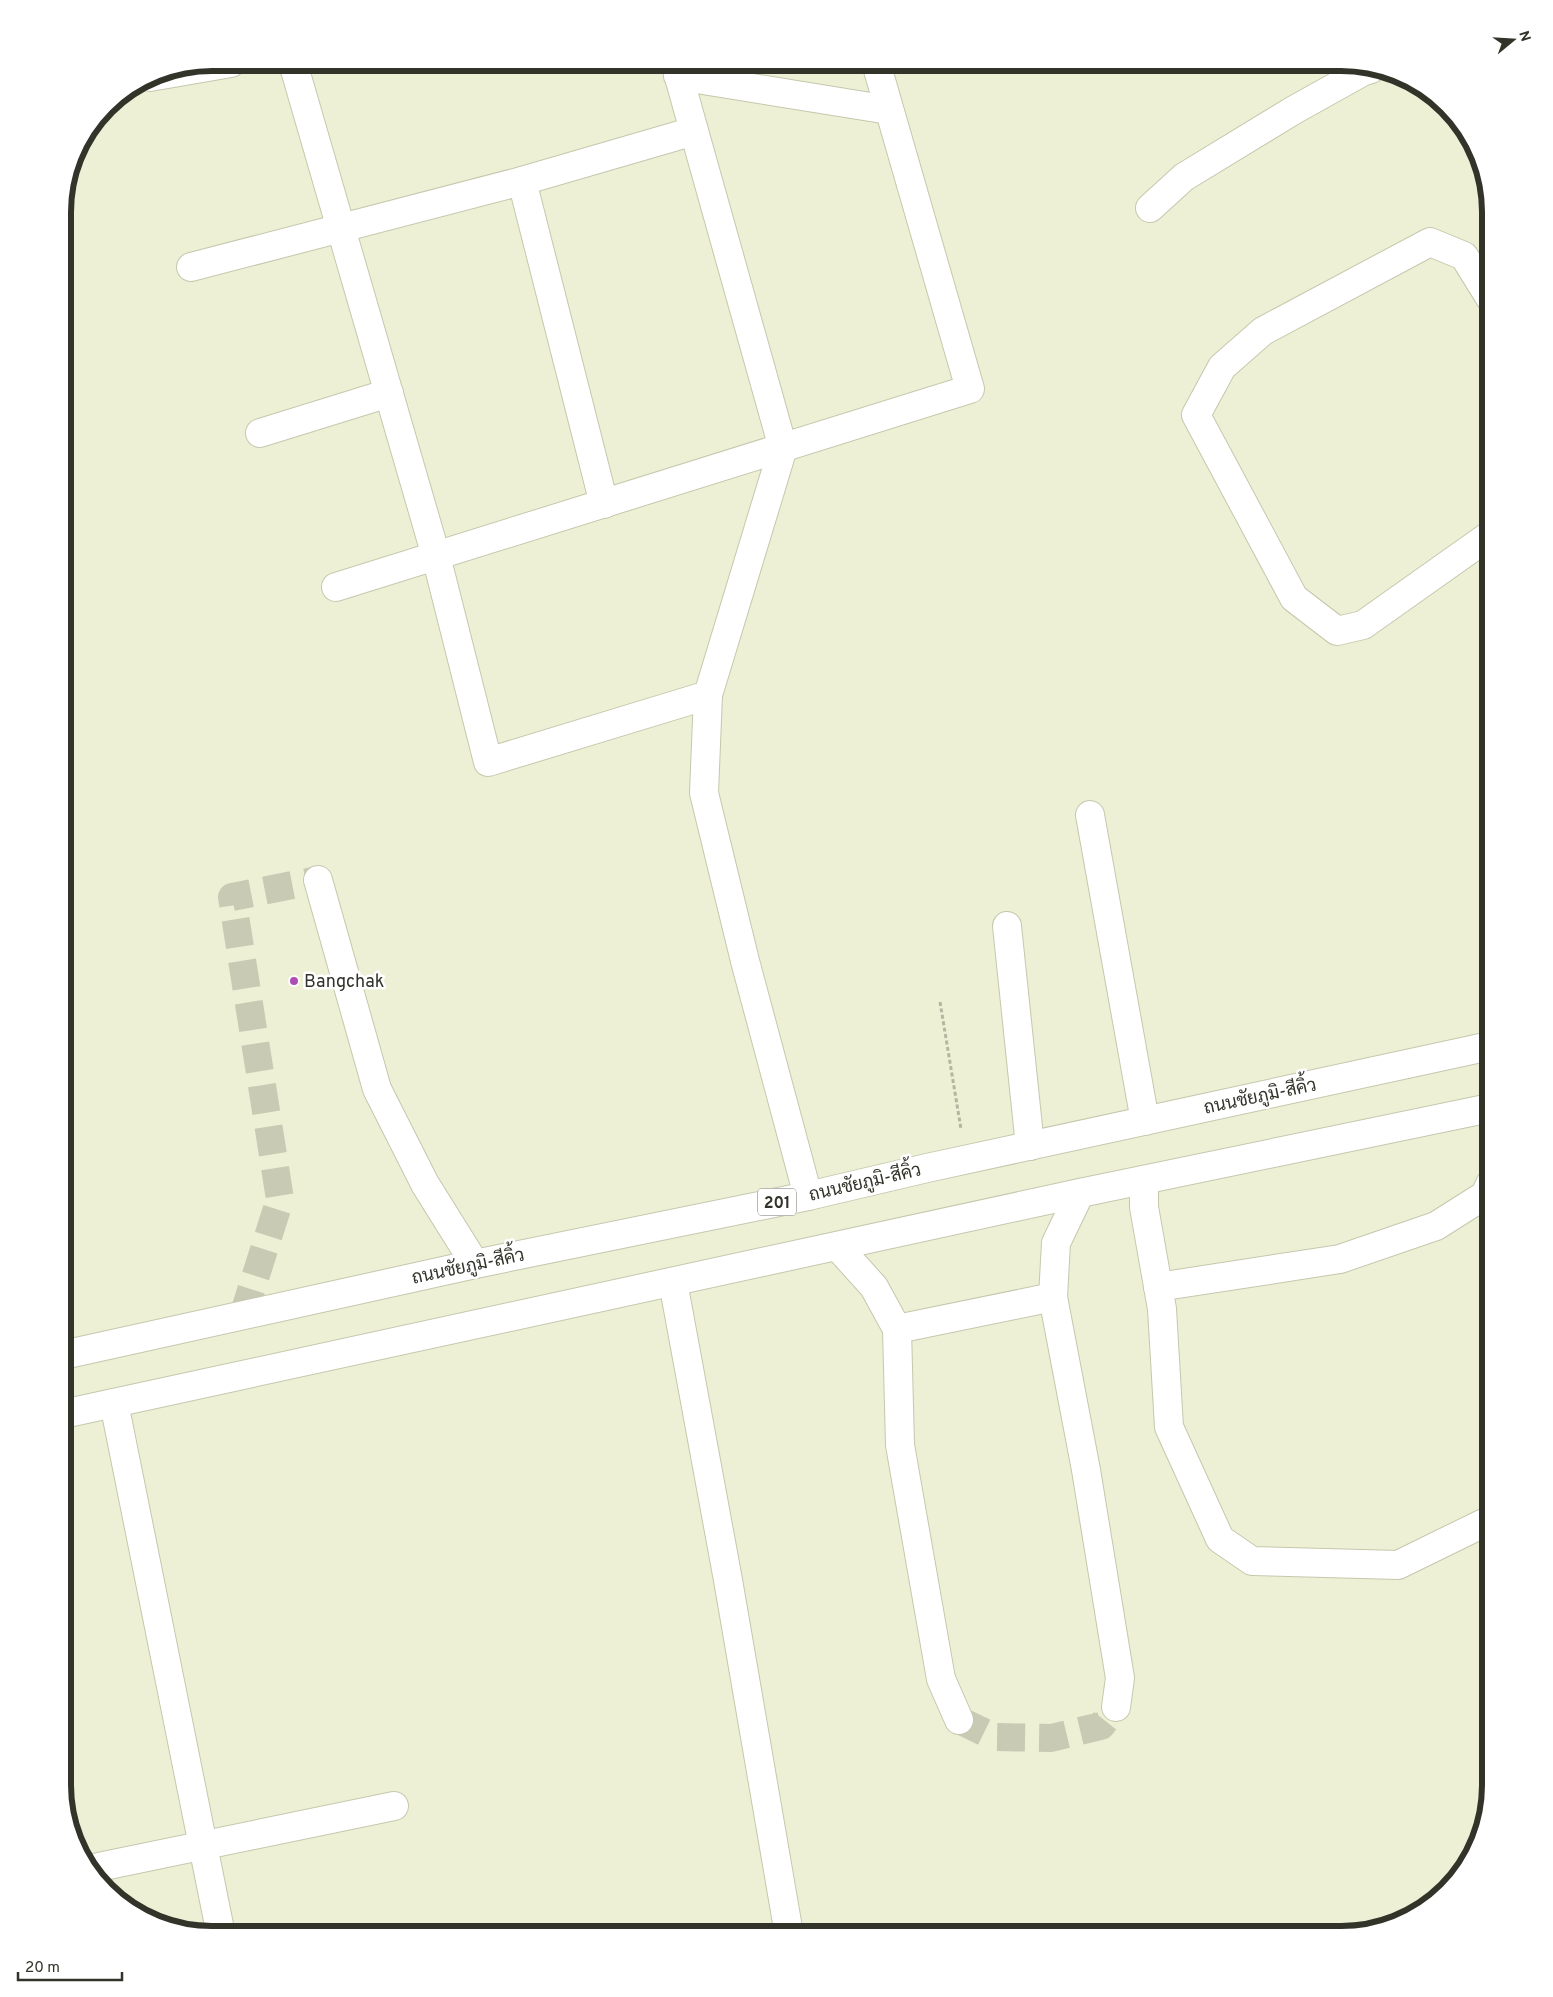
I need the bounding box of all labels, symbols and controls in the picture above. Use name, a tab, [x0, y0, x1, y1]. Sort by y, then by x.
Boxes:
north arrow	[1488, 15, 1538, 65]
text: N	[1514, 29, 1534, 44]
place label: Bangchak	[304, 971, 384, 994]
marker: Bangchak	[288, 975, 300, 987]
street label: ถนนชัยภูมิ-สีคิ้ว	[1201, 1069, 1319, 1121]
street label: ถนนชัยภูมิ-สีคิ้ว	[806, 1154, 924, 1208]
road number: 201	[758, 1188, 796, 1216]
street label: ถนนชัยภูมิ-สีคิ้ว	[409, 1239, 527, 1291]
scale bar	[18, 1950, 121, 1982]
text: 20 m	[25, 1959, 60, 1978]

